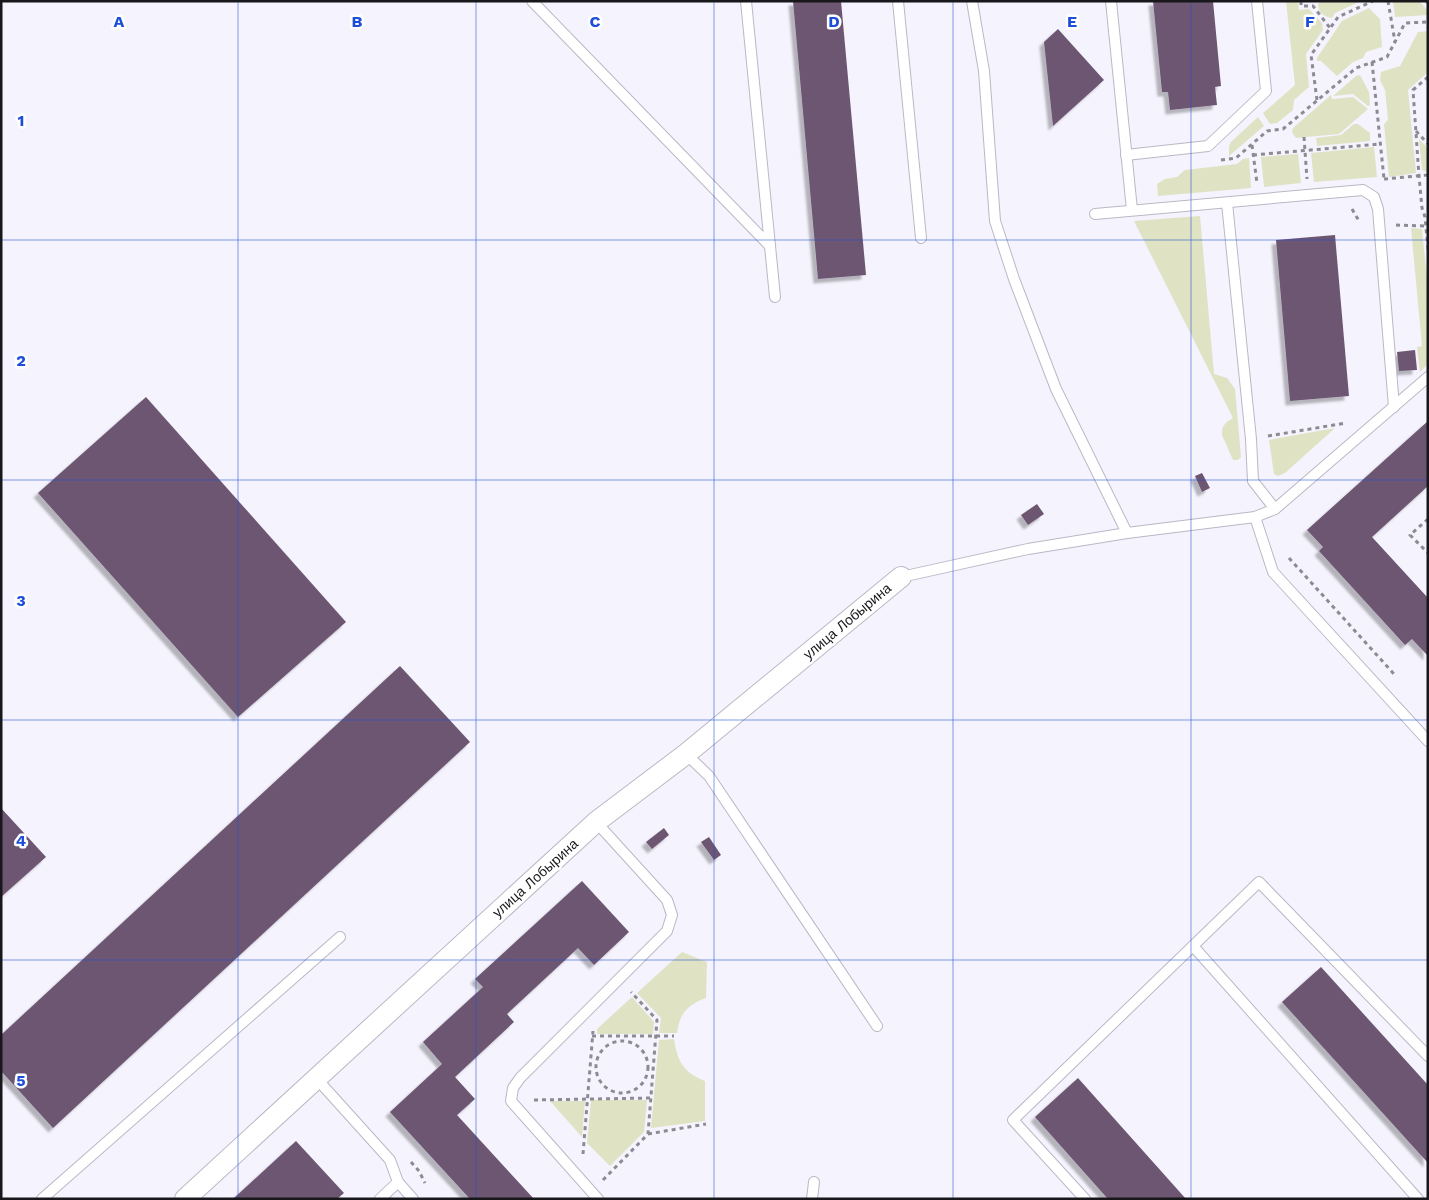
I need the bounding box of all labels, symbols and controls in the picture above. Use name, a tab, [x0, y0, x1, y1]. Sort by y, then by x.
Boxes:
text: A	[114, 12, 125, 31]
text: B	[352, 12, 363, 31]
text: C	[590, 12, 601, 31]
text: D	[828, 12, 840, 31]
text: E	[1067, 12, 1077, 31]
text: F	[1305, 12, 1315, 31]
text: 1	[18, 111, 24, 130]
text: 2	[16, 351, 26, 370]
street label: улица Лобырина	[800, 580, 894, 662]
text: 3	[16, 591, 26, 610]
text: 4	[16, 831, 26, 850]
street label: улица Лобырина	[489, 835, 581, 921]
text: 5	[16, 1071, 26, 1090]

